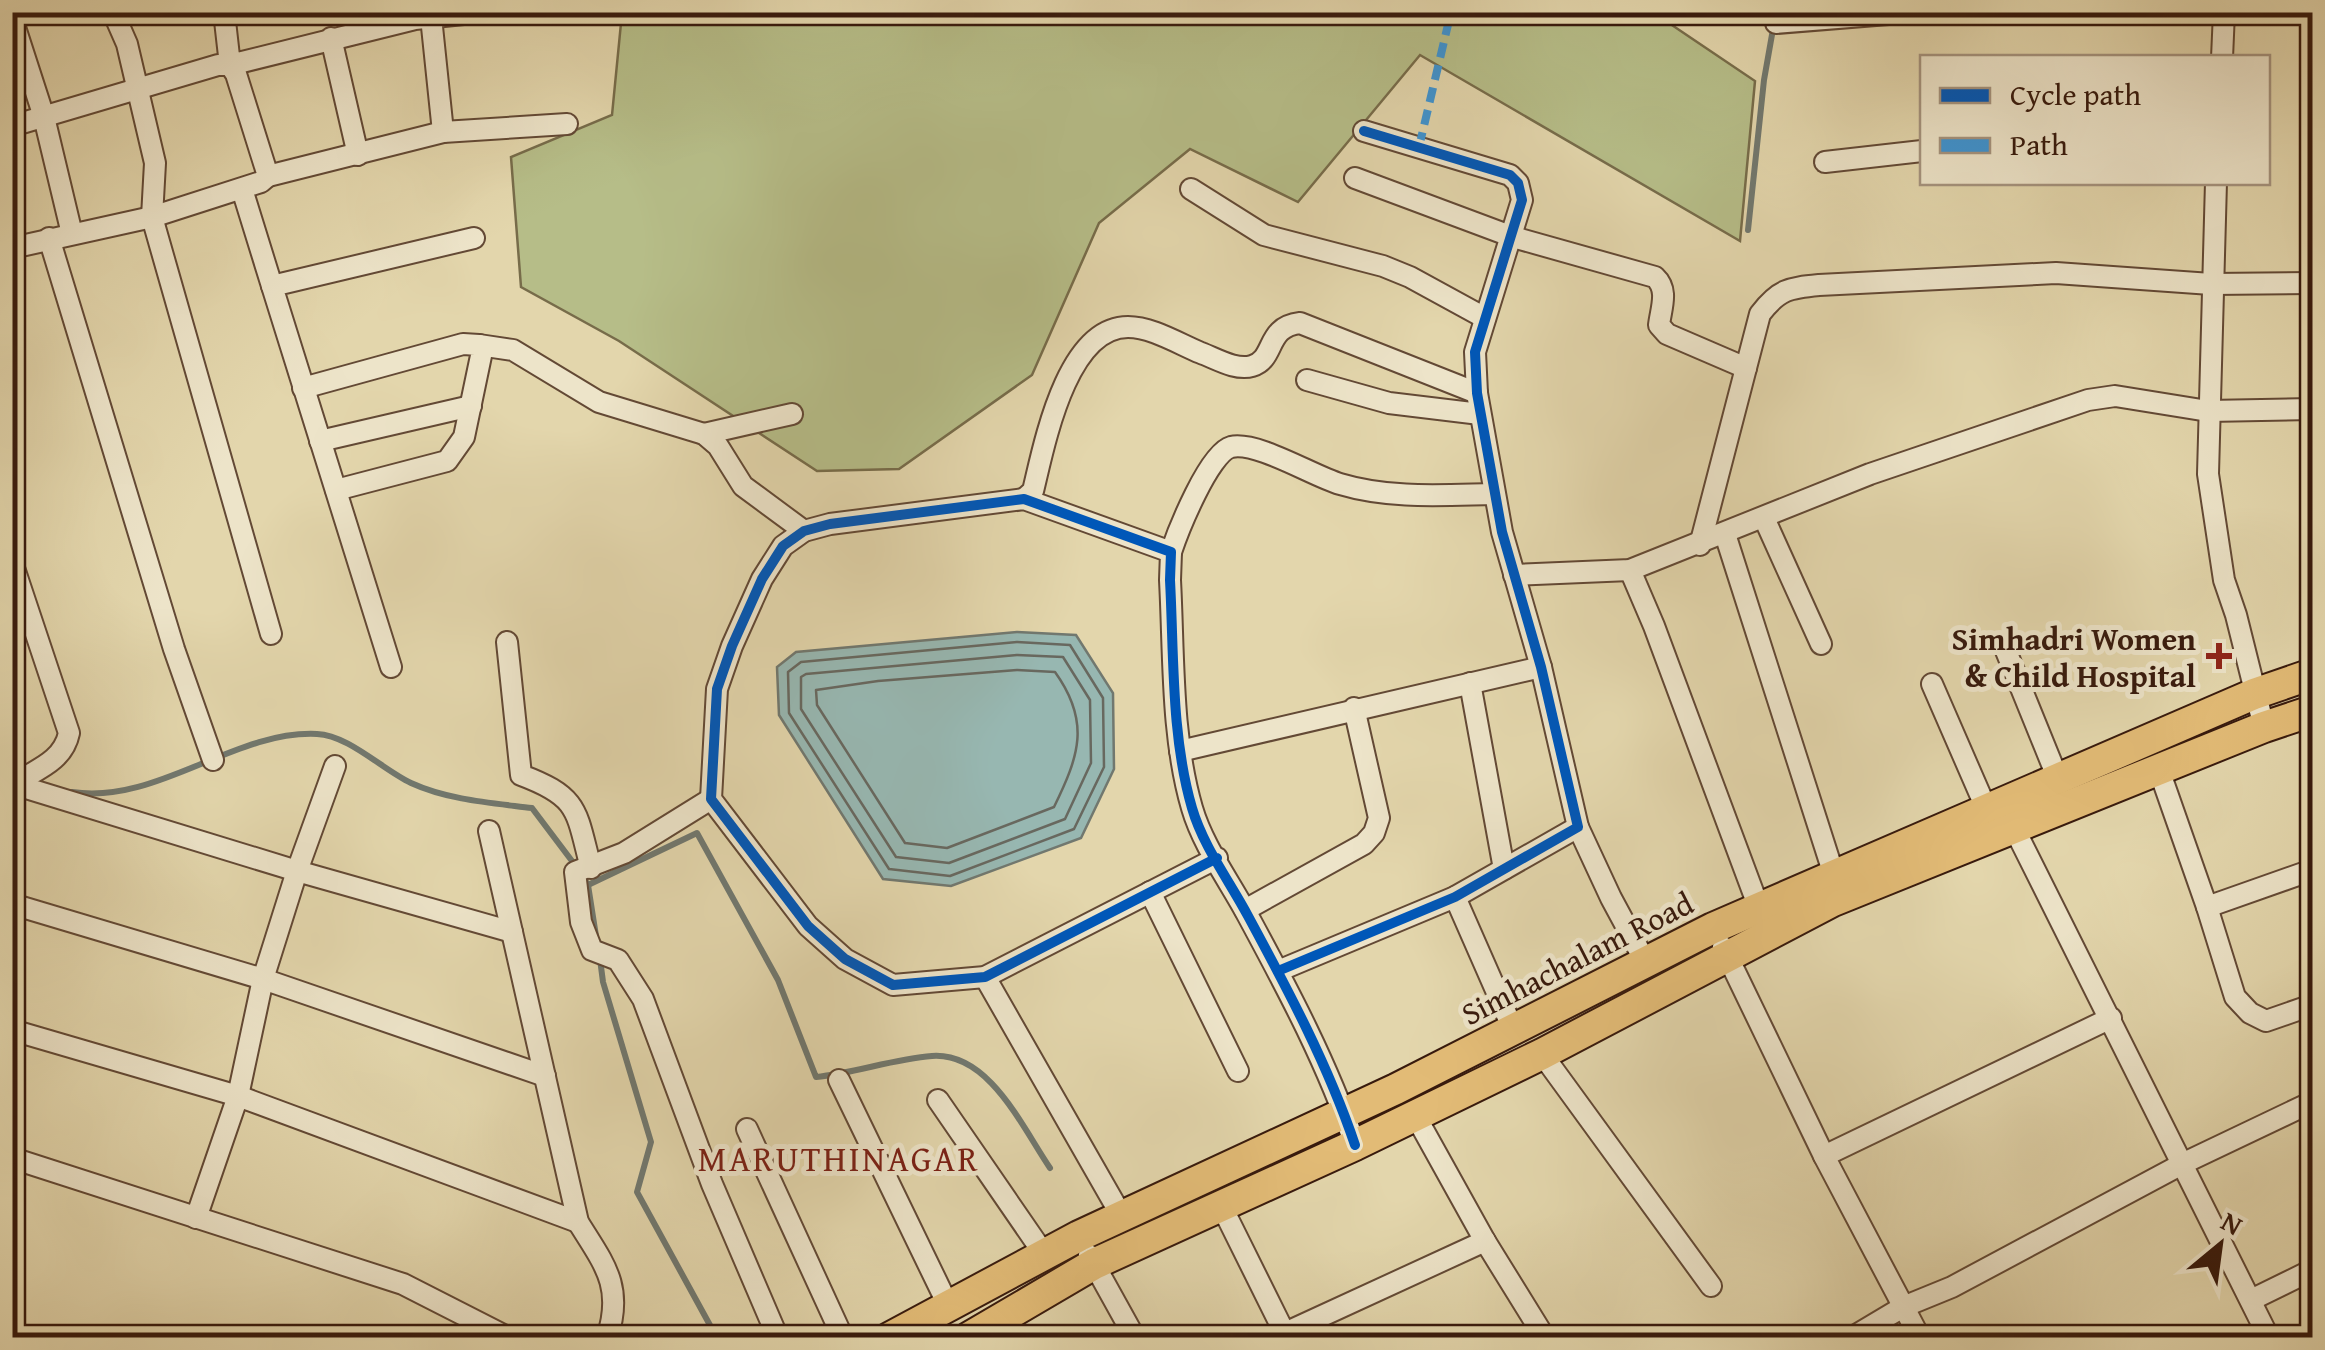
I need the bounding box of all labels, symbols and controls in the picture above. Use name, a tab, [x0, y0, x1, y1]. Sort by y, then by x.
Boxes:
legend	[1920, 55, 2270, 185]
text: Cycle path	[2010, 72, 2141, 116]
text: Path	[2010, 122, 2068, 166]
place label: Simhadri Women & Child Hospital	[1951, 615, 2196, 699]
marker: Simhadri Women & Child Hospital	[2206, 643, 2232, 669]
street label: Simhachalam Road	[1453, 879, 1701, 1037]
district label: MARUTHINAGAR	[698, 1133, 980, 1184]
north arrow	[2170, 1195, 2270, 1295]
text: N	[2214, 1200, 2251, 1245]

